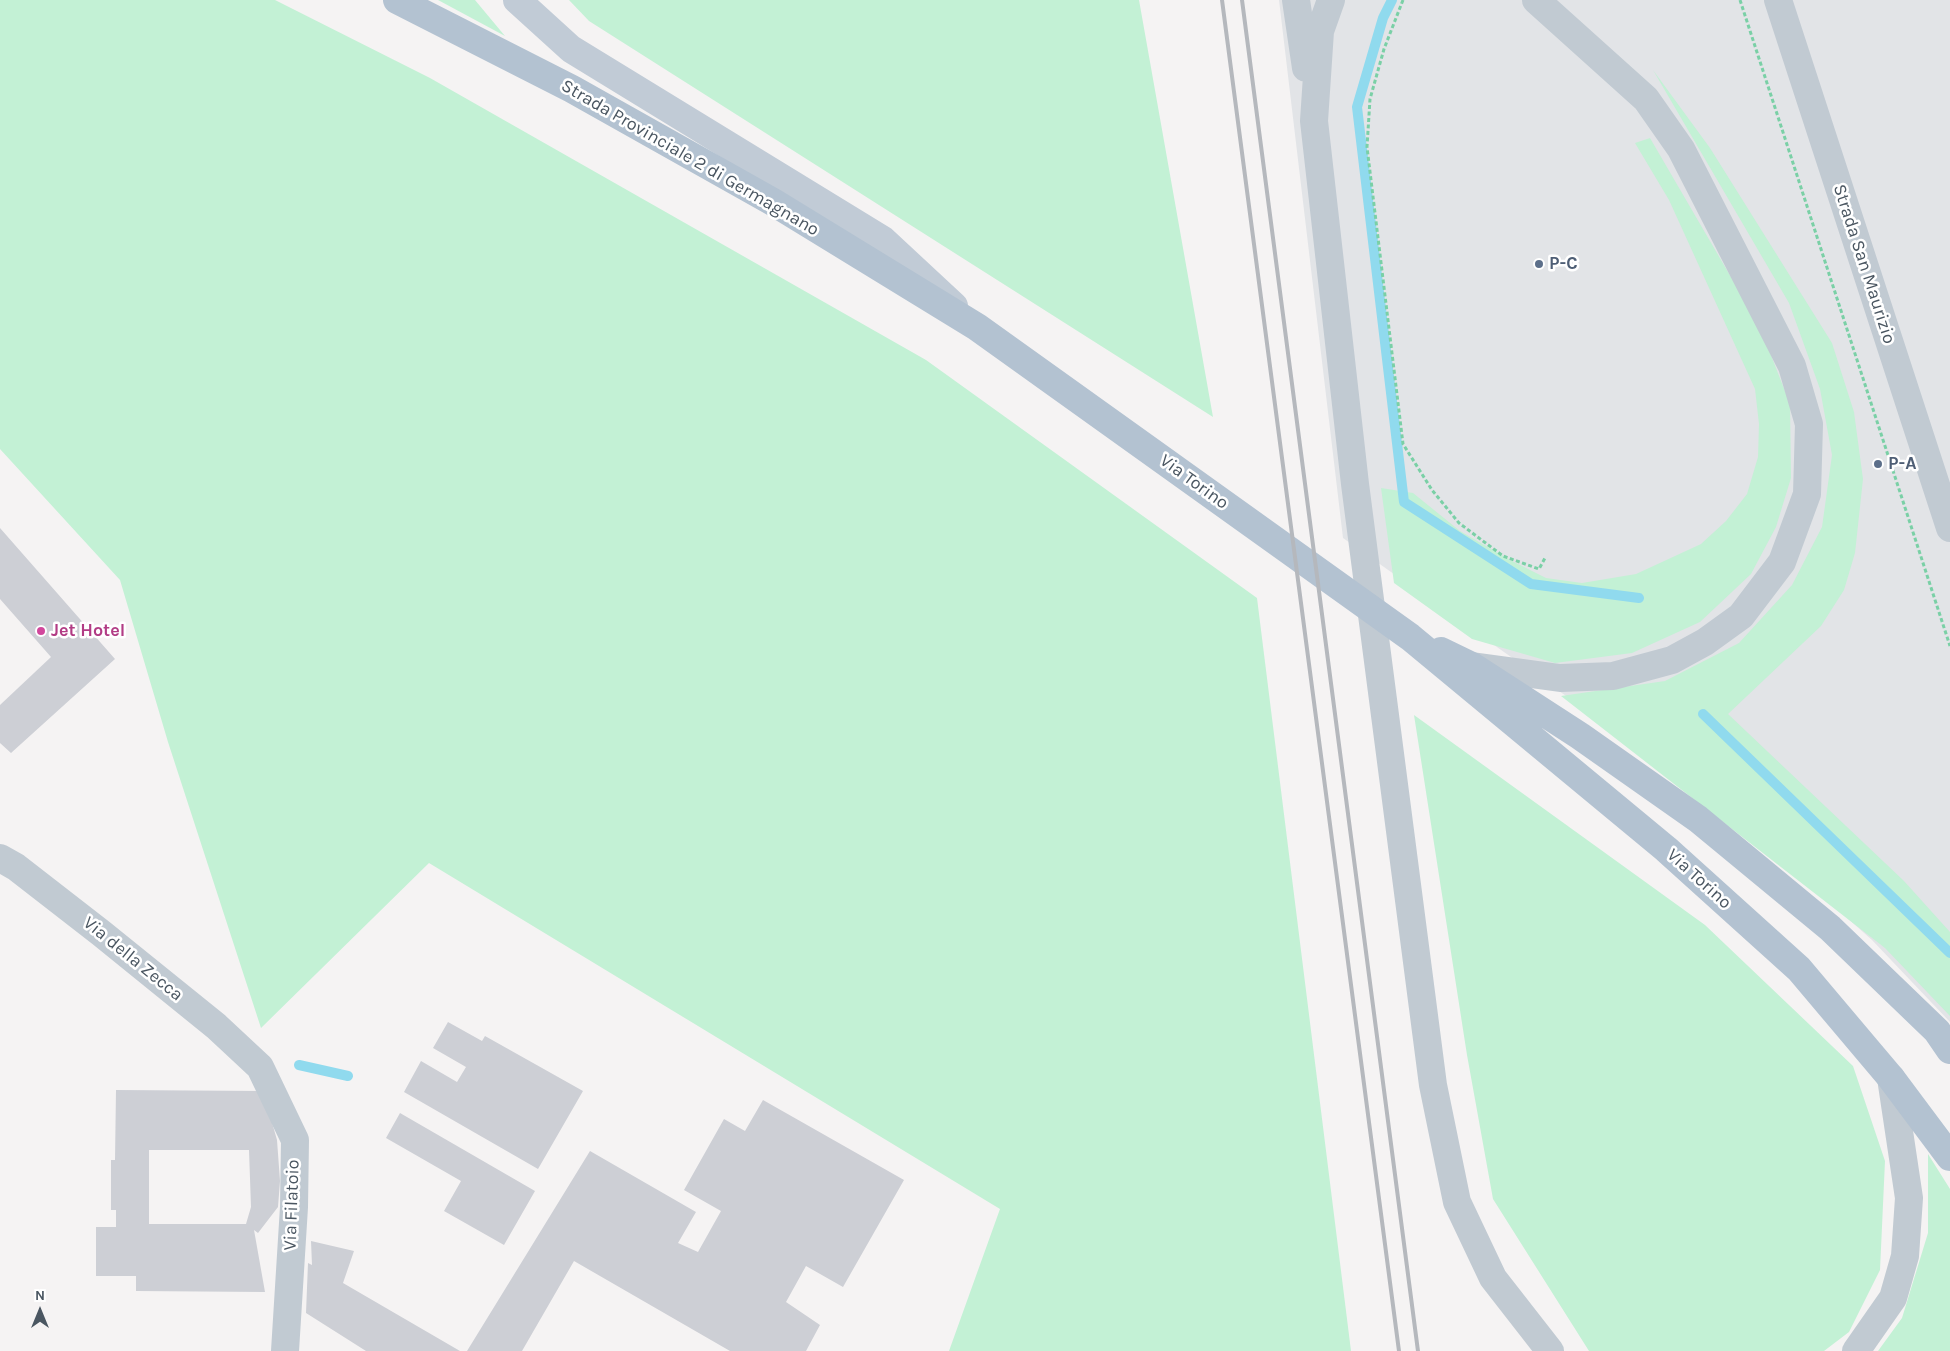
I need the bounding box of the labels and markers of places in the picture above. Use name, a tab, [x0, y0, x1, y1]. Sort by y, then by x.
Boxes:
place label: P-C	[1549, 253, 1578, 275]
marker: P-C	[1533, 258, 1545, 270]
place label: P-A	[1888, 453, 1916, 475]
marker: P-A	[1872, 458, 1884, 470]
place label: Jet Hotel	[51, 620, 125, 642]
marker: Jet Hotel	[35, 625, 47, 637]

